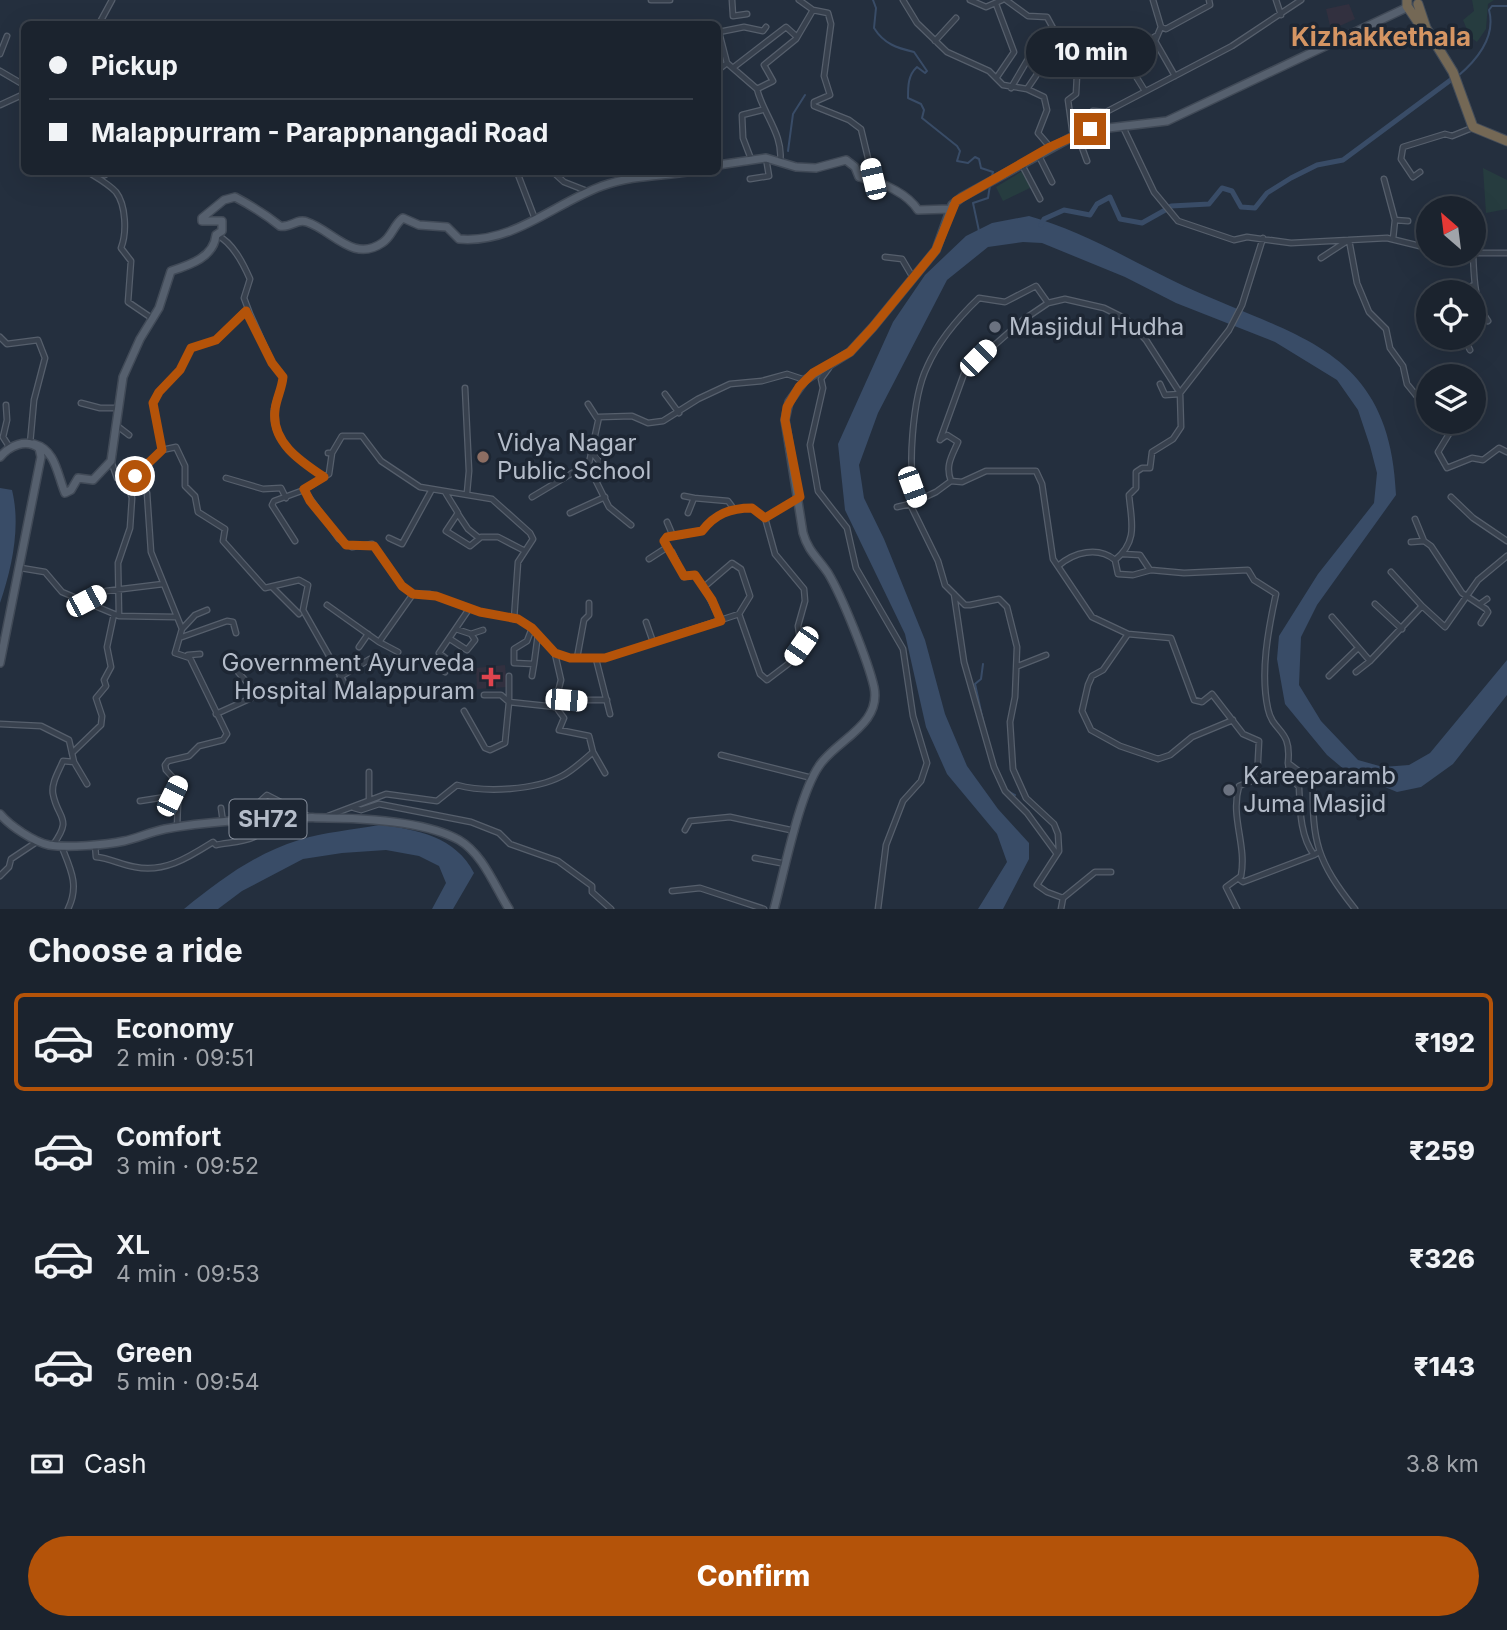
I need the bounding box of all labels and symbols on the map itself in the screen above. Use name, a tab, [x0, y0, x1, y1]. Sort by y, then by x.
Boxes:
district label: Kizhakkethala	[1291, 21, 1471, 52]
callout: 10 min	[1025, 27, 1155, 76]
route end	[1074, 113, 1106, 145]
car	[859, 156, 888, 202]
north arrow	[1416, 196, 1486, 266]
place label: Masjidul Hudha	[1009, 312, 1184, 341]
marker: Masjidul Hudha	[987, 319, 1003, 335]
car	[956, 336, 1001, 380]
place label: Vidya Nagar Public School	[497, 428, 651, 485]
marker: Vidya Nagar Public School	[475, 449, 491, 465]
route start	[119, 460, 151, 492]
car	[895, 464, 930, 510]
car	[63, 582, 110, 620]
car	[781, 623, 822, 669]
place label: Government Ayurveda Hospital Malappuram	[222, 648, 475, 705]
marker: Government Ayurveda Hospital Malappuram	[481, 667, 501, 687]
car	[545, 688, 588, 712]
place label: Kareeparamb Juma Masjid	[1243, 761, 1396, 818]
car	[154, 773, 191, 819]
marker: Kareeparamb Juma Masjid	[1221, 782, 1237, 798]
road number: SH72	[230, 800, 306, 838]

